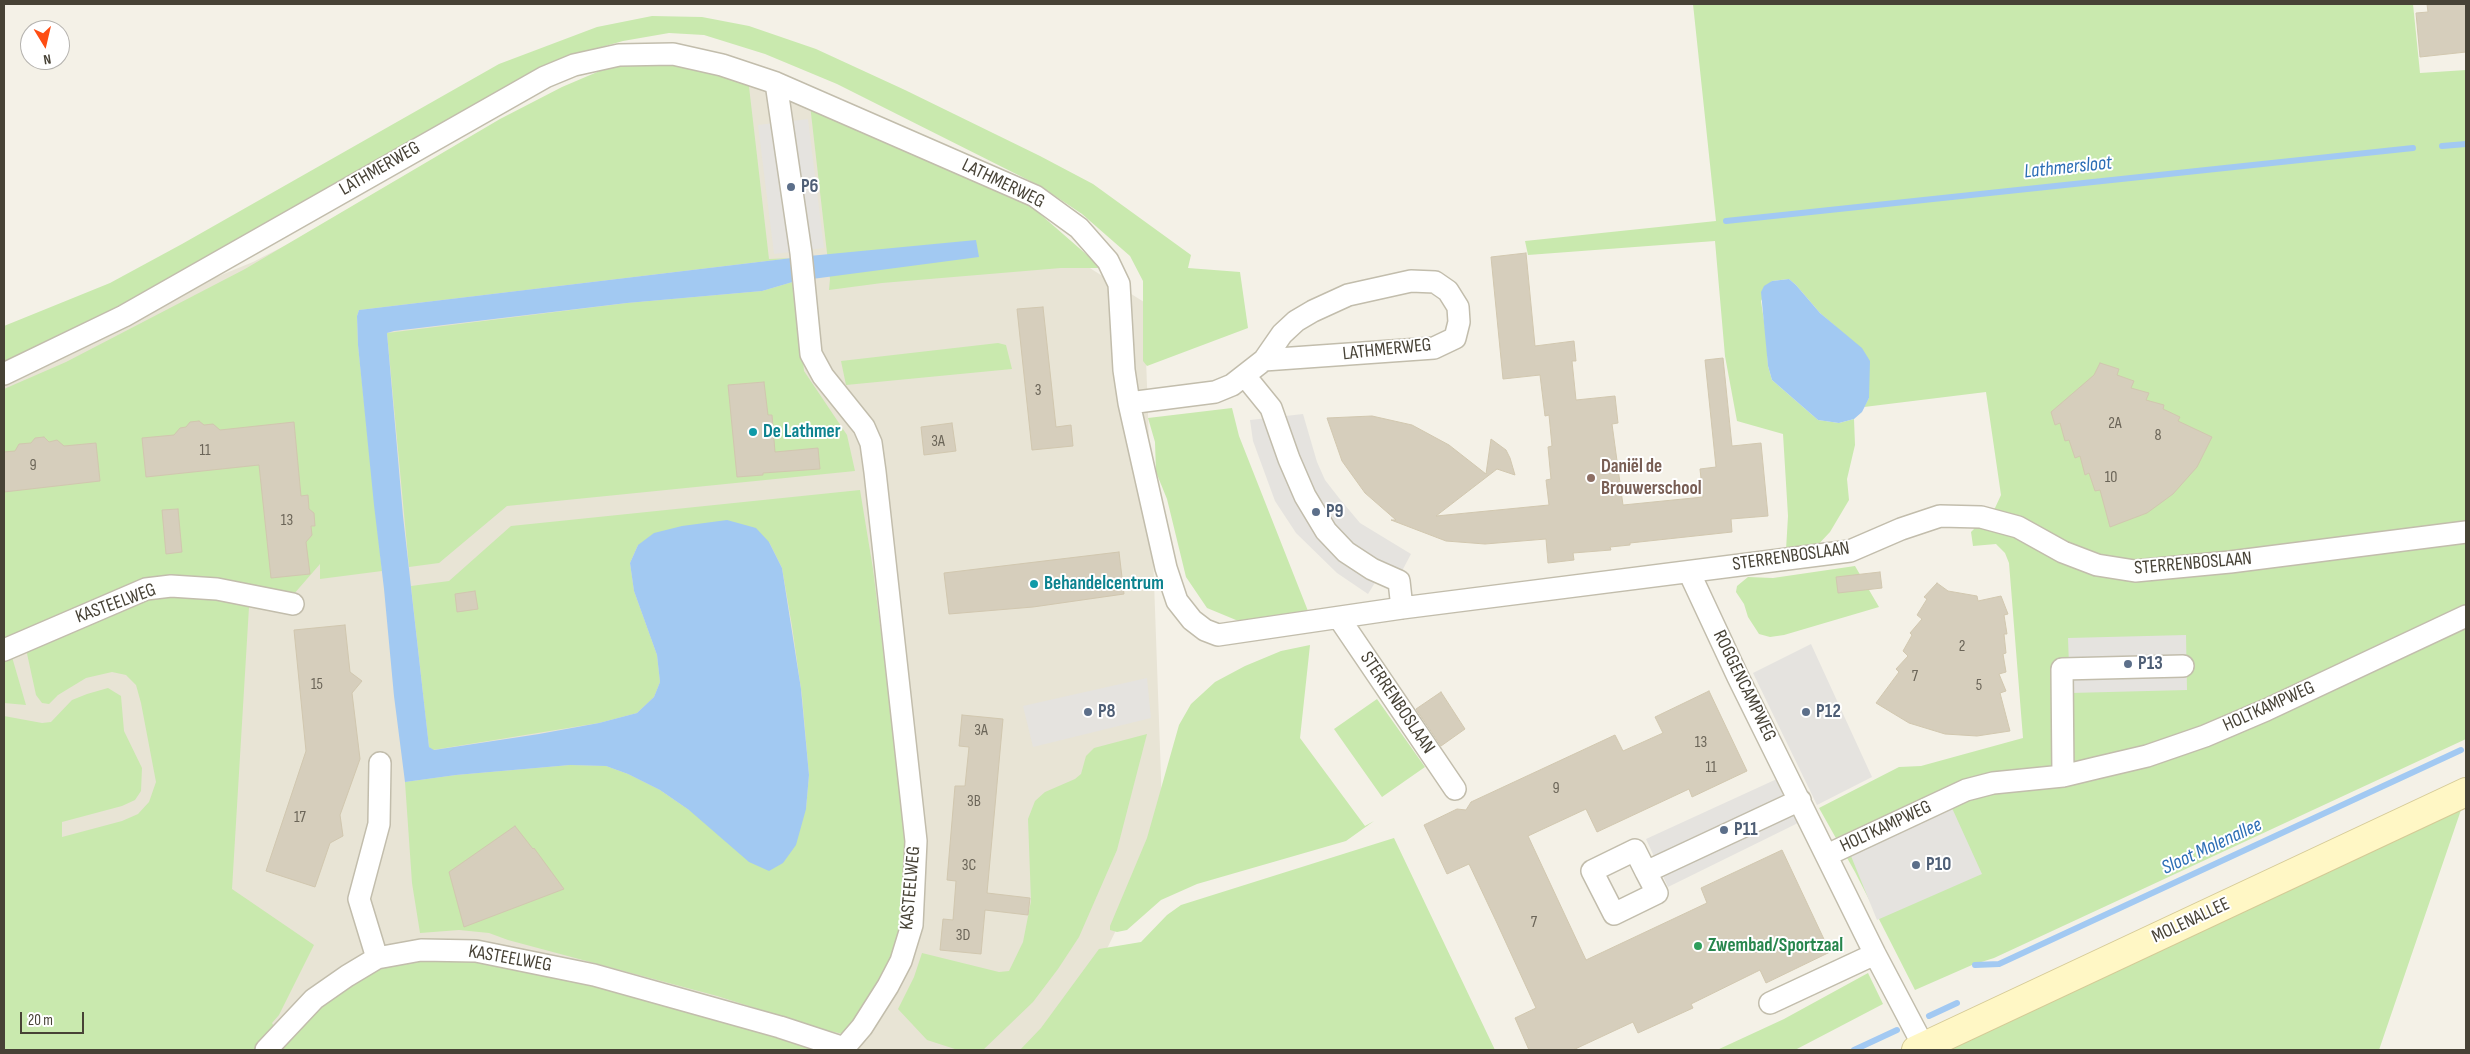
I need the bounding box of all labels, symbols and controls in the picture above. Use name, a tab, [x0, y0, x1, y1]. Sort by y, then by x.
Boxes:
north arrow	[20, 20, 70, 70]
text: N	[42, 50, 52, 68]
street label: LATHMERWEG	[336, 137, 424, 201]
water label: Lathmersloot	[2023, 151, 2113, 185]
street label: LATHMERWEG	[958, 154, 1048, 214]
place label: P6	[801, 176, 819, 198]
marker: P6	[785, 181, 797, 193]
street label: LATHMERWEG	[1341, 334, 1433, 366]
house number: 3	[1035, 381, 1041, 401]
house number: 2A	[2108, 414, 2122, 434]
place label: De Lathmer	[763, 421, 841, 443]
marker: De Lathmer	[747, 426, 759, 438]
house number: 8	[2154, 426, 2162, 446]
house number: 3A	[931, 432, 945, 452]
house number: 11	[199, 441, 211, 461]
house number: 9	[29, 456, 37, 476]
place label: Daniël de Brouwerschool	[1601, 456, 1702, 500]
house number: 10	[2105, 468, 2117, 488]
marker: Daniël de Brouwerschool	[1585, 472, 1597, 484]
place label: P9	[1326, 501, 1344, 523]
marker: P9	[1310, 506, 1322, 518]
house number: 13	[281, 511, 293, 531]
street label: STERRENBOSLAAN	[1731, 538, 1851, 576]
street label: STERRENBOSLAAN	[2133, 548, 2253, 580]
place label: Behandelcentrum	[1044, 573, 1164, 595]
marker: Behandelcentrum	[1028, 578, 1040, 590]
street label: KASTEELWEG	[73, 579, 159, 629]
street label: ROGGENCAMPWEG	[1707, 627, 1781, 745]
house number: 2	[1959, 637, 1965, 657]
street label: STERRENBOSLAAN	[1355, 648, 1439, 758]
place label: P13	[2138, 653, 2163, 675]
marker: P13	[2122, 658, 2134, 670]
house number: 7	[1912, 667, 1918, 687]
house number: 15	[311, 675, 323, 695]
house number: 5	[1976, 676, 1982, 696]
street label: HOLTKAMPWEG	[2220, 677, 2318, 737]
place label: P8	[1098, 701, 1116, 723]
place label: P12	[1816, 701, 1841, 723]
marker: P8	[1082, 706, 1094, 718]
marker: P12	[1800, 706, 1812, 718]
house number: 3A	[974, 721, 988, 741]
house number: 13	[1695, 733, 1707, 753]
house number: 11	[1705, 758, 1717, 778]
house number: 9	[1552, 779, 1560, 799]
house number: 3B	[967, 792, 981, 812]
street label: HOLTKAMPWEG	[1837, 796, 1935, 858]
house number: 17	[294, 808, 306, 828]
water label: Sloot Molenallee	[2158, 813, 2266, 881]
place label: P11	[1734, 819, 1758, 841]
marker: P11	[1718, 824, 1730, 836]
street label: KASTEELWEG	[896, 845, 926, 931]
place label: P10	[1926, 854, 1951, 876]
house number: 3C	[962, 856, 976, 876]
marker: P10	[1910, 859, 1922, 871]
street label: MOLENALLEE	[2149, 893, 2233, 949]
house number: 7	[1531, 913, 1537, 933]
house number: 3D	[956, 926, 970, 946]
place label: Zwembad/Sportzaal	[1708, 935, 1843, 957]
street label: KASTEELWEG	[467, 940, 553, 978]
marker: Zwembad/Sportzaal	[1692, 940, 1704, 952]
scale bar	[22, 1002, 86, 1034]
text: 20 m	[28, 1011, 53, 1030]

